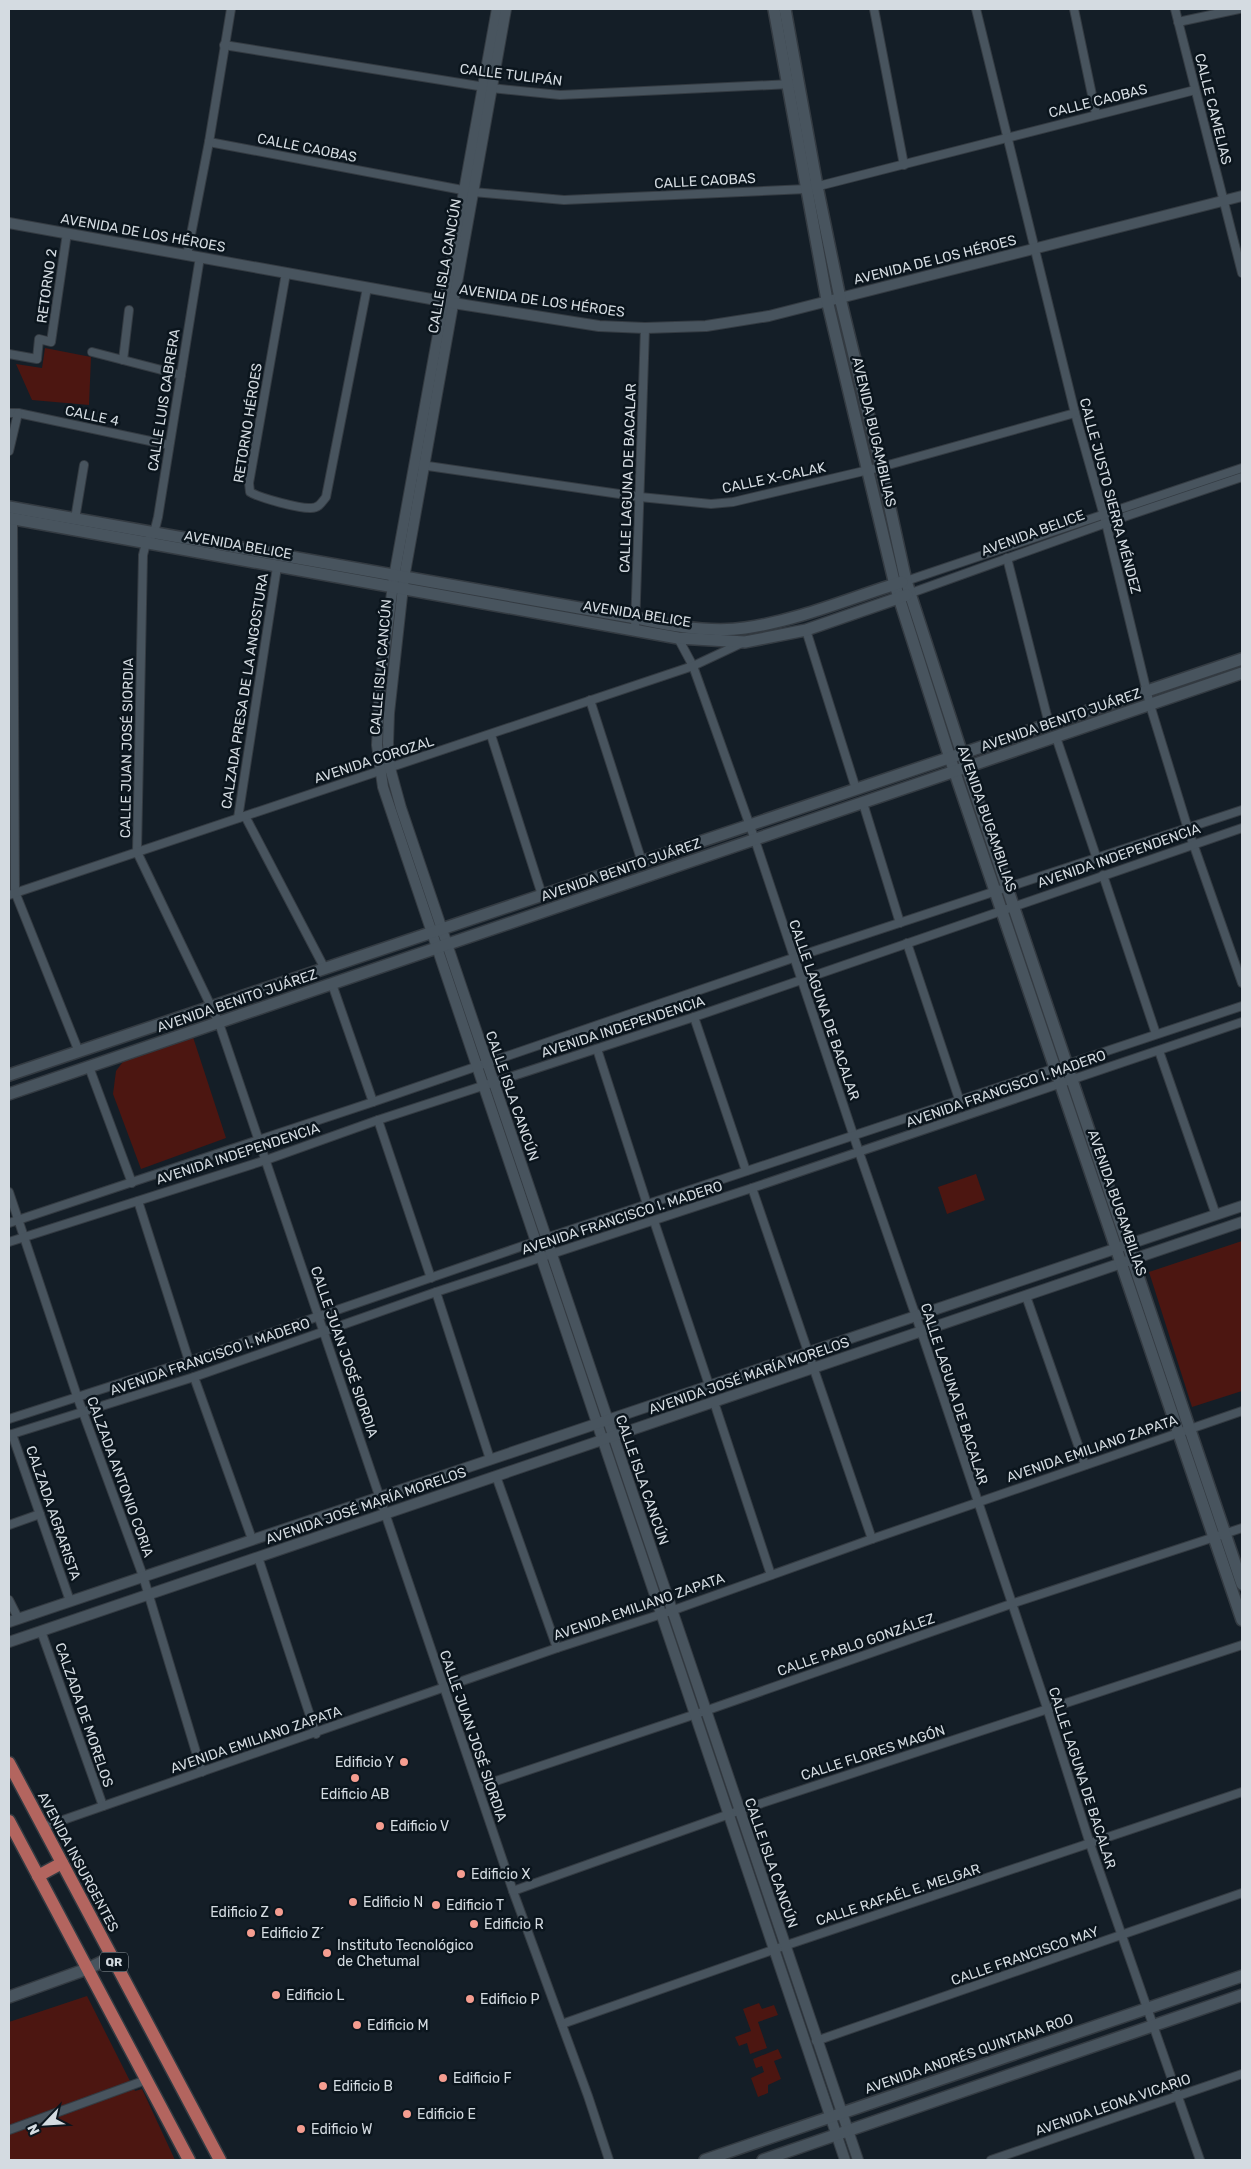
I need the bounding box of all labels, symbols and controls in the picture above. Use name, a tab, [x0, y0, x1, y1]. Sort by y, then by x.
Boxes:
street label: CALLE CAMELIAS	[1191, 52, 1235, 167]
street label: CALLE TULIPÁN	[459, 59, 563, 90]
street label: CALLE CAOBAS	[1047, 80, 1150, 122]
street label: CALLE CAOBAS	[256, 130, 359, 166]
street label: CALLE CAOBAS	[654, 170, 756, 192]
street label: CALLE ISLA CANCÚN	[424, 197, 465, 335]
street label: AVENIDA DE LOS HÉROES	[59, 209, 227, 256]
street label: AVENIDA DE LOS HÉROES	[852, 231, 1018, 288]
street label: RETORNO 2	[33, 248, 61, 324]
street label: AVENIDA DE LOS HÉROES	[458, 280, 626, 321]
street label: CALLE LUIS CABRERA	[144, 327, 184, 472]
street label: AVENIDA BUGAMBILIAS	[848, 355, 900, 509]
street label: RETORNO HÉROES	[229, 361, 266, 484]
street label: CALLE LAGUNA DE BACALAR	[616, 383, 640, 573]
street label: CALLE JUSTO SIERRA MÉNDEZ	[1076, 396, 1145, 596]
street label: CALLE 4	[63, 402, 121, 430]
street label: CALLE X-CALAK	[721, 459, 828, 497]
street label: AVENIDA BELICE	[979, 506, 1087, 560]
street label: AVENIDA BELICE	[183, 527, 293, 563]
street label: CALZADA PRESA DE LA ANGOSTURA	[218, 571, 272, 810]
street label: AVENIDA BELICE	[582, 597, 692, 631]
street label: CALLE ISLA CANCÚN	[366, 598, 395, 736]
street label: CALLE JUAN JOSÉ SIORDIA	[116, 657, 137, 838]
street label: AVENIDA BENITO JUÁREZ	[979, 684, 1143, 755]
street label: AVENIDA COROZAL	[312, 733, 436, 787]
street label: AVENIDA BUGAMBILIAS	[954, 744, 1020, 895]
street label: AVENIDA INDEPENDENCIA	[1035, 820, 1203, 892]
street label: AVENIDA BENITO JUÁREZ	[539, 834, 703, 905]
street label: CALLE LAGUNA DE BACALAR	[785, 917, 863, 1103]
street label: AVENIDA BENITO JUÁREZ	[155, 965, 319, 1036]
street label: AVENIDA INDEPENDENCIA	[539, 992, 708, 1062]
street label: CALLE ISLA CANCÚN	[482, 1028, 543, 1163]
street label: AVENIDA FRANCISCO I. MADERO	[904, 1047, 1108, 1131]
street label: AVENIDA INDEPENDENCIA	[154, 1119, 323, 1189]
street label: AVENIDA BUGAMBILIAS	[1084, 1128, 1150, 1279]
street label: AVENIDA FRANCISCO I. MADERO	[519, 1177, 725, 1259]
street label: CALLE JUAN JOSÉ SIORDIA	[307, 1264, 383, 1441]
street label: CALLE LAGUNA DE BACALAR	[917, 1301, 991, 1487]
street label: AVENIDA FRANCISCO I. MADERO	[108, 1315, 312, 1399]
street label: AVENIDA JOSÉ MARÍA MORELOS	[646, 1333, 852, 1418]
street label: CALZADA ANTONIO CORIA	[83, 1394, 157, 1560]
street label: AVENIDA EMILIANO ZAPATA	[1004, 1411, 1180, 1486]
street label: CALLE ISLA CANCÚN	[612, 1412, 673, 1547]
street label: CALZADA AGRARISTA	[22, 1444, 84, 1583]
street label: AVENIDA JOSÉ MARÍA MORELOS	[263, 1463, 469, 1548]
street label: AVENIDA EMILIANO ZAPATA	[551, 1569, 727, 1644]
street label: CALLE PABLO GONZÁLEZ	[775, 1609, 937, 1680]
street label: CALZADA DE MORELOS	[51, 1640, 117, 1790]
street label: CALLE JUAN JOSÉ SIORDIA	[436, 1648, 512, 1825]
street label: CALLE LAGUNA DE BACALAR	[1045, 1685, 1119, 1871]
street label: AVENIDA EMILIANO ZAPATA	[168, 1702, 344, 1777]
street label: CALLE FLORES MAGÓN	[798, 1721, 947, 1784]
place label: Edificio Y	[335, 1754, 394, 1771]
marker: Edificio Y	[398, 1756, 410, 1768]
marker: Edificio AB	[349, 1772, 361, 1784]
place label: Edificio AB	[321, 1786, 389, 1803]
street label: AVENIDA INSURGENTES	[34, 1789, 122, 1935]
street label: CALLE ISLA CANCÚN	[741, 1795, 802, 1930]
place label: Edificio V	[390, 1818, 449, 1835]
marker: Edificio V	[374, 1820, 386, 1832]
street label: CALLE RAFAÉL E. MELGAR	[813, 1859, 982, 1930]
place label: Edificio X	[471, 1866, 530, 1883]
marker: Edificio X	[455, 1868, 467, 1880]
place label: Edificio N	[363, 1894, 423, 1911]
marker: Edificio N	[347, 1896, 359, 1908]
place label: Edificio T	[446, 1897, 504, 1914]
marker: Edificio T	[430, 1899, 442, 1911]
place label: Edificio Z	[210, 1904, 269, 1921]
marker: Edificio Z	[273, 1906, 285, 1918]
place label: Edificio R	[484, 1916, 544, 1933]
marker: Edificio R	[468, 1918, 480, 1930]
street label: CALLE FRANCISCO MAY	[949, 1923, 1101, 1989]
place label: Edificio Z´	[261, 1925, 325, 1942]
marker: Edificio Z´	[245, 1927, 257, 1939]
place label: Instituto Tecnológico de Chetumal	[337, 1937, 474, 1970]
marker: Instituto Tecnológico de Chetumal	[321, 1947, 333, 1959]
road number: QR	[100, 1952, 128, 1971]
place label: Edificio L	[286, 1987, 344, 2004]
marker: Edificio L	[270, 1989, 282, 2001]
place label: Edificio P	[480, 1991, 539, 2008]
marker: Edificio P	[464, 1993, 476, 2005]
street label: AVENIDA ANDRÉS QUINTANA ROO	[862, 2009, 1076, 2098]
place label: Edificio M	[367, 2017, 429, 2034]
marker: Edificio M	[351, 2019, 363, 2031]
place label: Edificio F	[453, 2070, 512, 2087]
street label: AVENIDA LEONA VICARIO	[1033, 2070, 1193, 2140]
marker: Edificio F	[437, 2072, 449, 2084]
place label: Edificio B	[333, 2078, 393, 2095]
marker: Edificio B	[317, 2080, 329, 2092]
north arrow	[20, 2099, 70, 2149]
place label: Edificio E	[417, 2106, 476, 2123]
marker: Edificio E	[401, 2108, 413, 2120]
text: N	[24, 2121, 44, 2137]
place label: Edificio W	[311, 2121, 372, 2138]
marker: Edificio W	[295, 2123, 307, 2135]

